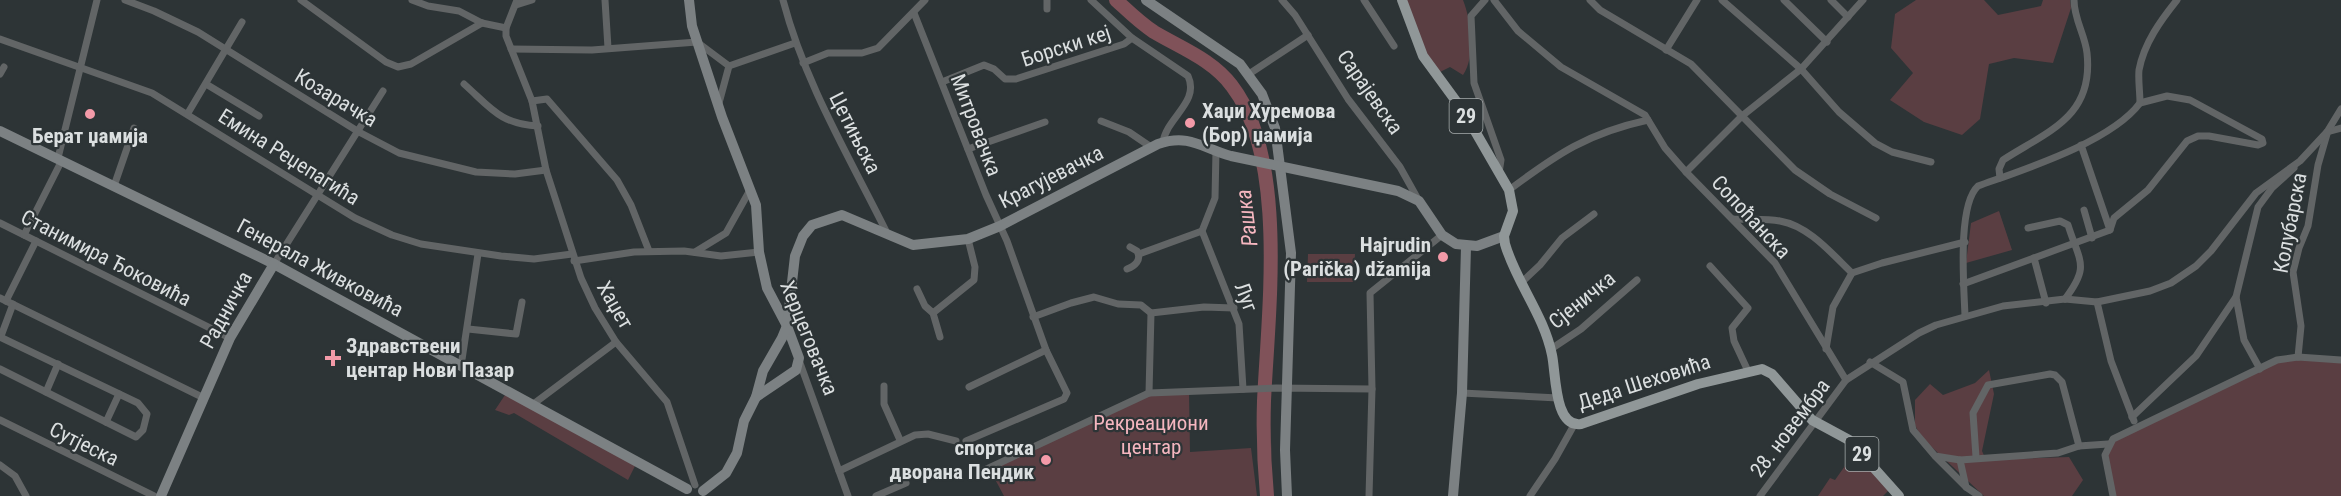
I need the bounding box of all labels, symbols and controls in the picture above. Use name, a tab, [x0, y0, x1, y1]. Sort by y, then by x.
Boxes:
street label: Борски кеј	[1018, 20, 1114, 72]
street label: Сарајевска	[1332, 45, 1408, 139]
street label: Козарачка	[290, 64, 382, 132]
street label: Митровачка	[946, 71, 1006, 179]
street label: Цетињска	[824, 88, 886, 178]
place label: Хаџи Хуремова (Бор) џамија	[1202, 99, 1336, 147]
road number: 29	[1450, 99, 1482, 133]
street label: Емина Реџепагића	[214, 104, 364, 210]
marker: Берат џамија	[83, 107, 97, 121]
marker: Хаџи Хуремова (Бор) џамија	[1183, 116, 1197, 130]
place label: Берат џамија	[32, 124, 148, 148]
street label: Крагујевачка	[995, 140, 1107, 214]
street label: Сопоћанска	[1707, 171, 1795, 263]
street label: Колубарска	[2269, 171, 2311, 275]
water label: Рашка	[1231, 188, 1262, 248]
street label: Станимира Ђоковића	[17, 205, 195, 311]
street label: Генерала Живковића	[233, 214, 407, 322]
place label: Hajrudin (Parička) džamija	[1283, 233, 1431, 281]
marker: Hajrudin (Parička) džamija	[1436, 250, 1450, 264]
street label: Сјеничка	[1544, 266, 1620, 334]
street label: Радничка	[195, 267, 257, 353]
street label: Хаџет	[592, 277, 638, 333]
street label: Херцеговачка	[775, 277, 843, 399]
street label: Луг	[1230, 279, 1263, 315]
place label: Здравствени центар Нови Пазар	[346, 334, 514, 382]
marker: Здравствени центар Нови Пазар	[324, 349, 342, 367]
street label: Деда Шеховића	[1575, 349, 1713, 415]
street label: 28. новембра	[1745, 374, 1835, 482]
park label: Рекреациони центар	[1093, 411, 1209, 459]
street label: Сутјеска	[45, 417, 123, 471]
place label: спортска дворана Пендик	[890, 436, 1034, 484]
road number: 29	[1846, 437, 1878, 471]
marker: спортска дворана Пендик	[1039, 453, 1053, 467]

